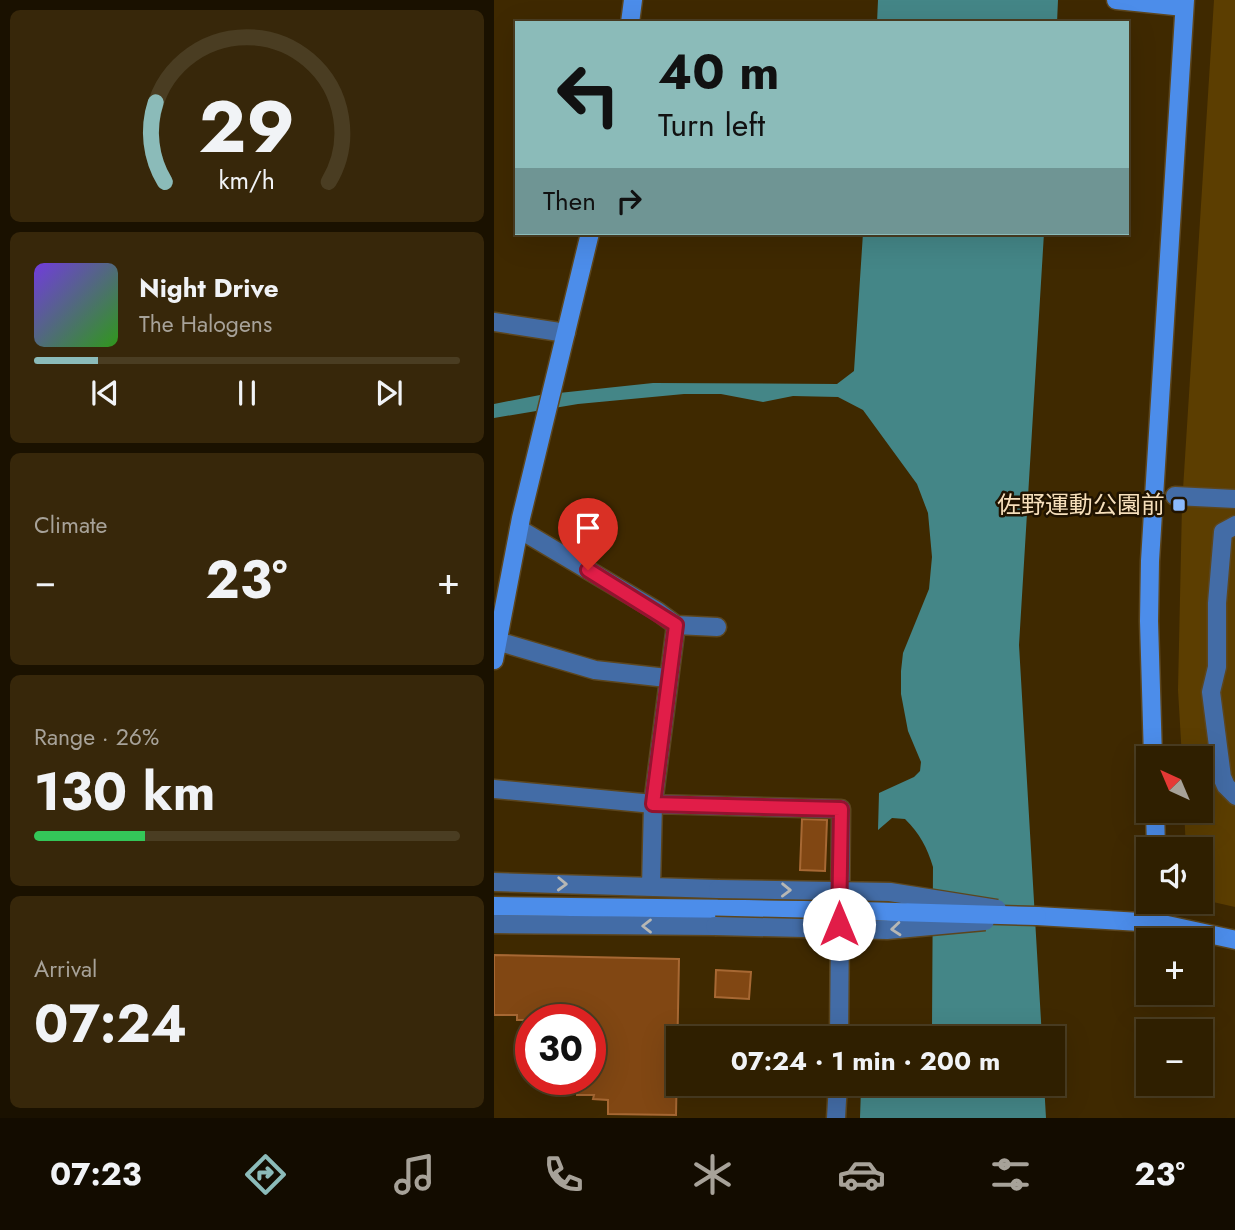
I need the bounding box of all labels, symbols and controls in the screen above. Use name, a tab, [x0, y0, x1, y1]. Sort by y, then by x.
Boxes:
text: 40 m	[658, 37, 780, 107]
icon: left	[543, 49, 634, 140]
text: 29	[199, 74, 295, 179]
text: Turn left	[658, 102, 765, 148]
text: km/h	[219, 162, 275, 198]
text: Then	[543, 182, 596, 220]
icon: right	[610, 182, 648, 220]
text: Night Drive	[139, 269, 279, 307]
text: The Halogens	[139, 307, 272, 341]
icon: previous	[86, 374, 124, 412]
icon: pause	[228, 374, 266, 412]
icon: next	[370, 374, 408, 412]
place label: 佐野運動公園前	[997, 487, 1165, 522]
marker: 佐野運動公園前	[1171, 497, 1187, 513]
pin	[558, 498, 618, 570]
text: Climate	[34, 508, 107, 542]
icon: arrive	[569, 509, 607, 547]
text: 23°	[206, 542, 287, 618]
text: −	[34, 553, 56, 608]
text: +	[437, 553, 460, 608]
text: Range · 26%	[34, 720, 159, 754]
north arrow	[1136, 746, 1213, 822]
map controls	[1136, 746, 1213, 1096]
text: 130 km	[34, 754, 215, 830]
button: sound	[1136, 837, 1213, 914]
one-way arrow	[557, 876, 568, 891]
one-way arrow	[781, 882, 792, 898]
position arrow	[802, 887, 876, 961]
one-way arrow	[641, 918, 652, 934]
one-way arrow	[890, 921, 901, 936]
button: +	[1136, 928, 1213, 1005]
text: Arrival	[34, 952, 97, 986]
text: 07:24	[34, 986, 187, 1062]
speed limit sign: 30	[515, 1004, 606, 1095]
button: −	[1136, 1019, 1213, 1096]
text: 07:24 · 1 min · 200 m	[731, 1042, 1000, 1080]
icon: directions	[241, 1150, 290, 1199]
icon: music	[390, 1150, 439, 1199]
icon: phone	[539, 1150, 588, 1199]
icon: climate	[688, 1150, 737, 1199]
icon: car	[837, 1150, 886, 1199]
icon: filters	[986, 1150, 1035, 1199]
text: 07:23	[50, 1151, 142, 1197]
text: 23°	[1135, 1151, 1185, 1197]

